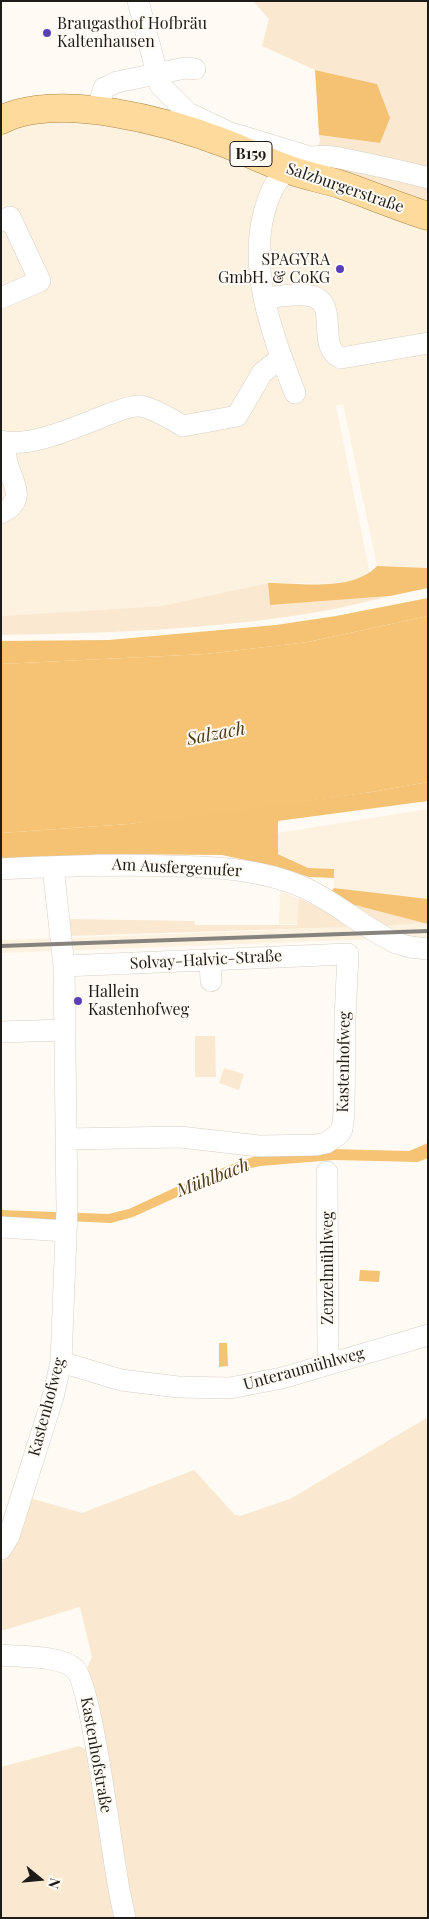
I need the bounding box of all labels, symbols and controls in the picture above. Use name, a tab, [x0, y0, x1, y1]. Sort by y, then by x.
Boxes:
place label: Braugasthof Hofbräu Kaltenhausen	[57, 14, 207, 52]
marker: Braugasthof Hofbräu Kaltenhausen	[41, 27, 53, 39]
road number: B159	[230, 142, 272, 166]
street label: Salzburgerstraße	[284, 159, 406, 217]
place label: SPAGYRA GmbH. & CoKG	[218, 250, 330, 288]
marker: SPAGYRA GmbH. & CoKG	[334, 263, 346, 275]
water label: Salzach	[185, 718, 247, 750]
street label: Am Ausfergenufer	[112, 855, 242, 881]
street label: Solvay-Halvic-Straße	[129, 946, 283, 974]
place label: Hallein Kastenhofweg	[88, 982, 189, 1020]
marker: Hallein Kastenhofweg	[72, 995, 84, 1007]
street label: Kastenhofweg	[334, 1011, 354, 1113]
water label: Mühlbach	[174, 1154, 252, 1202]
street label: Zenzelmühlweg	[318, 1211, 338, 1325]
street label: Unteraumühlweg	[241, 1344, 367, 1394]
street label: Kastenhofweg	[25, 1356, 69, 1458]
street label: Kastenhofstraße	[76, 1695, 116, 1815]
north arrow	[15, 1854, 65, 1904]
text: N	[44, 1876, 65, 1891]

